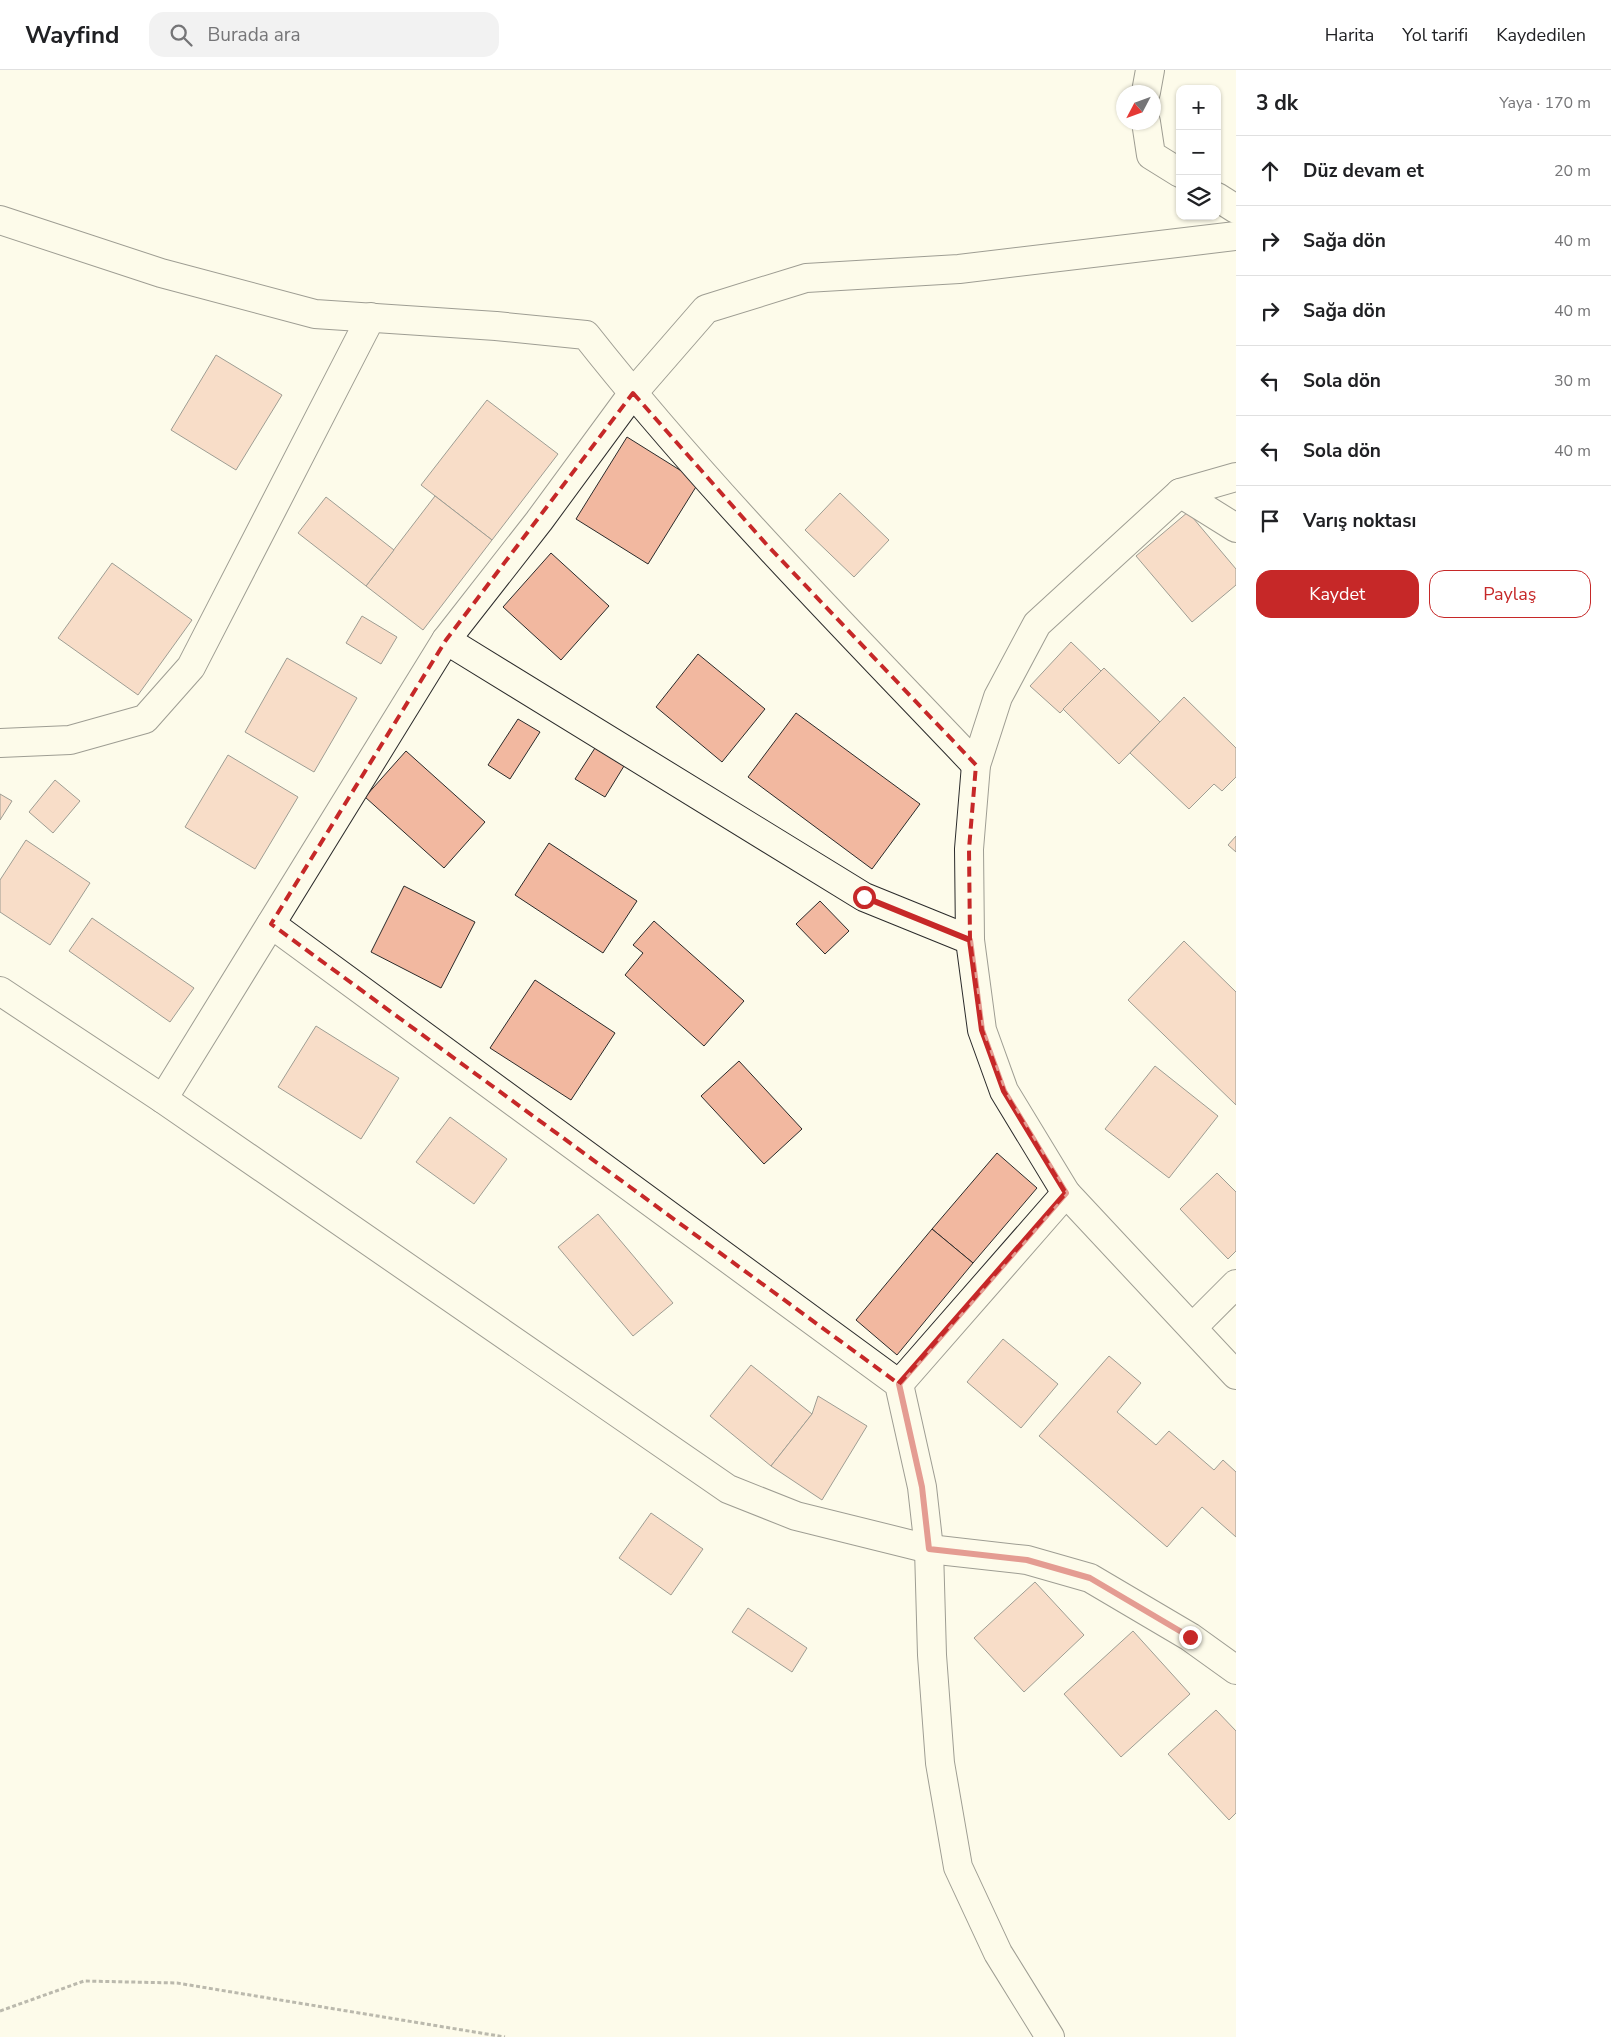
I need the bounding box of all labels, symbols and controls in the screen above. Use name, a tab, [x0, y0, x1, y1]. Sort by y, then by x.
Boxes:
search box	[149, 12, 499, 57]
text: Wayfind	[25, 19, 119, 51]
icon: search	[167, 21, 195, 49]
text: Burada ara	[207, 22, 301, 48]
text: Harita	[1325, 23, 1374, 47]
text: Yol tarifi	[1402, 23, 1468, 47]
text: Kaydedilen	[1496, 23, 1586, 47]
north arrow	[1116, 85, 1161, 130]
map controls	[1176, 85, 1221, 220]
button: +	[1176, 85, 1221, 130]
text: 3 dk	[1256, 89, 1298, 117]
text: Yaya · 170 m	[1499, 92, 1591, 114]
button: −	[1176, 130, 1221, 175]
icon: ahead	[1256, 157, 1284, 185]
text: Düz devam et	[1303, 158, 1424, 184]
text: 20 m	[1554, 160, 1591, 182]
button: layers	[1176, 175, 1221, 220]
icon: right	[1256, 227, 1284, 255]
text: Sağa dön	[1303, 228, 1386, 254]
text: 40 m	[1554, 230, 1591, 252]
icon: right	[1256, 297, 1284, 325]
text: Sağa dön	[1303, 298, 1386, 324]
text: 40 m	[1554, 300, 1591, 322]
icon: left	[1256, 367, 1284, 395]
text: Sola dön	[1303, 368, 1381, 394]
text: 30 m	[1554, 370, 1591, 392]
icon: left	[1256, 437, 1284, 465]
text: Sola dön	[1303, 438, 1381, 464]
text: 40 m	[1554, 440, 1591, 462]
icon: arrive	[1256, 507, 1284, 535]
text: Varış noktası	[1303, 508, 1416, 534]
button: Kaydet	[1256, 570, 1419, 618]
button: Paylaş	[1429, 570, 1591, 618]
route start	[853, 886, 876, 909]
route end	[1179, 1626, 1202, 1649]

